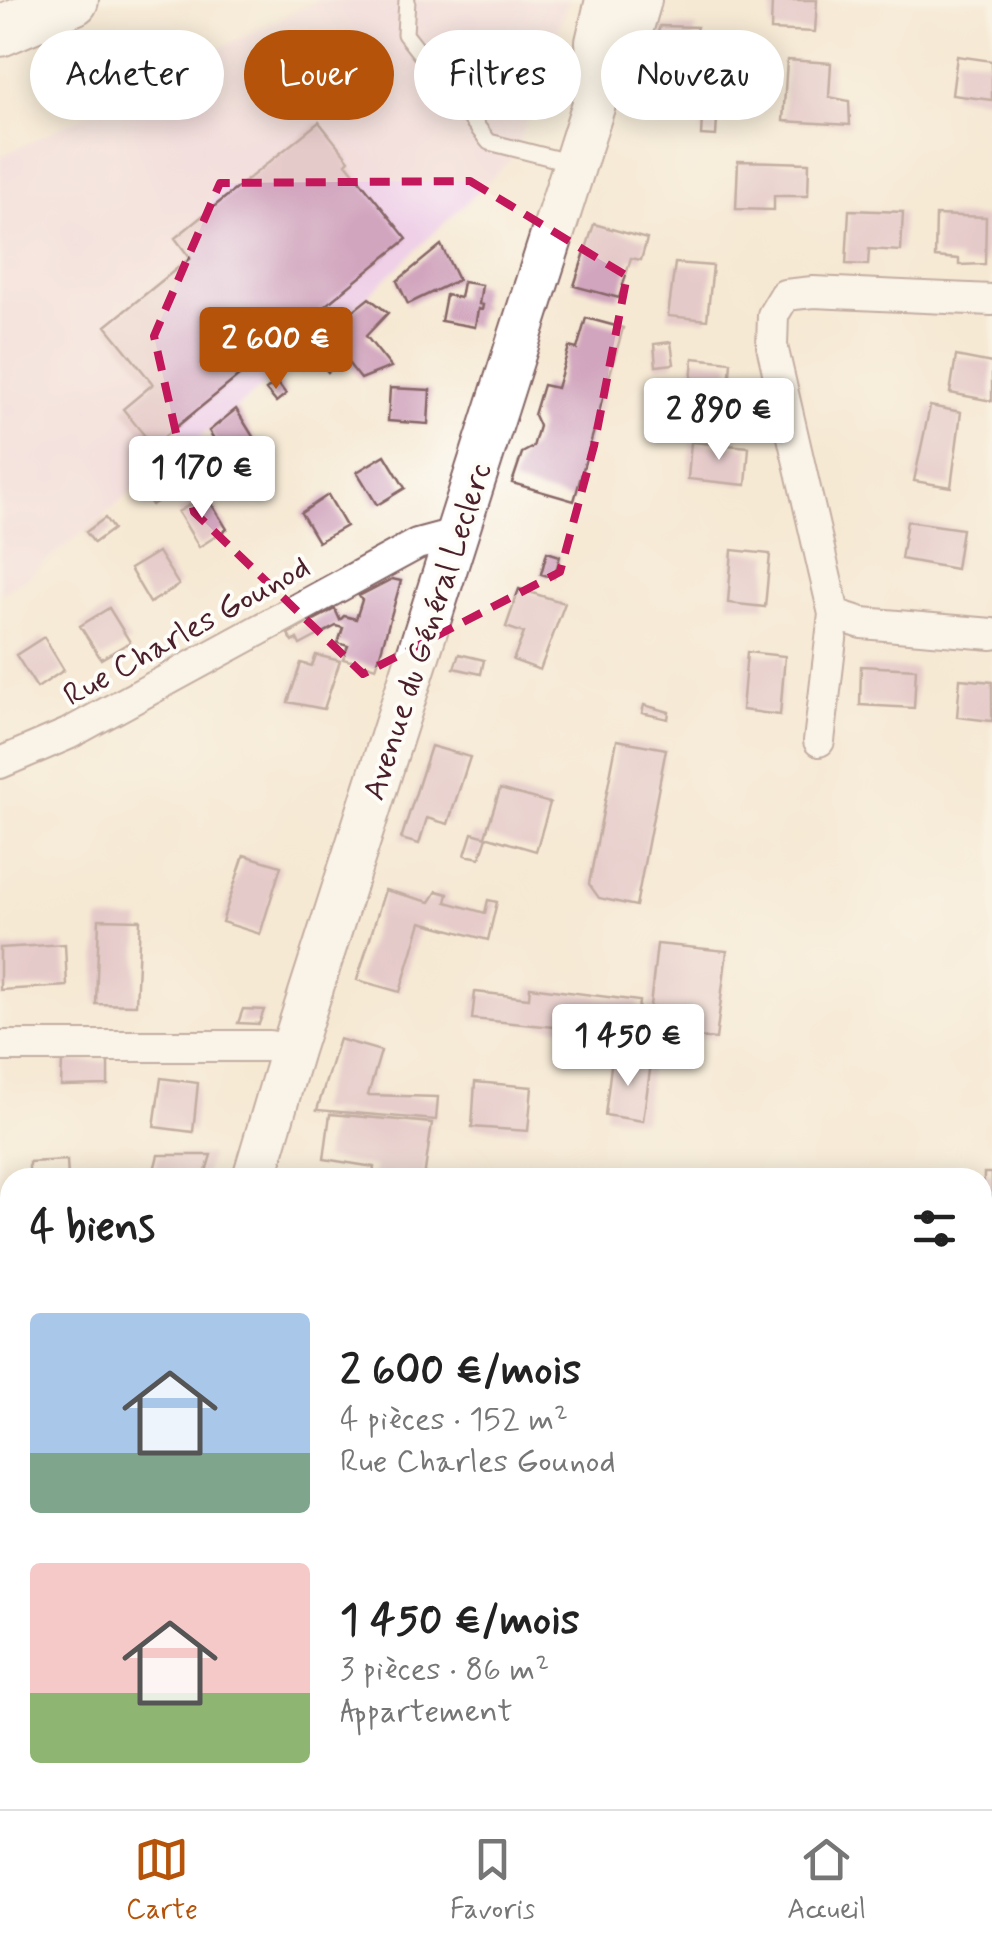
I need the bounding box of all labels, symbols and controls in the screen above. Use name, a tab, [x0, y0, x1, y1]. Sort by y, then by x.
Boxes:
chip: Acheter	[30, 30, 224, 120]
chip: Louer	[244, 30, 394, 120]
chip: Filtres	[414, 30, 581, 120]
chip: Nouveau	[601, 30, 784, 120]
pin: 2 600 €	[184, 307, 368, 392]
text: 2 600 €	[222, 318, 330, 360]
pin: 2 890 €	[627, 378, 811, 463]
text: 2 890 €	[666, 389, 772, 431]
pin: 1 170 €	[110, 436, 294, 521]
text: 1 170 €	[151, 447, 253, 489]
street label: Avenue du Général Leclerc	[353, 458, 502, 806]
street label: Rue Charles Gounod	[56, 547, 318, 717]
pin: 1 450 €	[536, 1004, 720, 1089]
text: 1 450 €	[574, 1015, 682, 1057]
text: 4 biens	[30, 1201, 155, 1256]
icon: filters	[907, 1201, 962, 1256]
text: 2 600 €/mois	[340, 1344, 581, 1399]
icon: home	[110, 1353, 230, 1473]
text: 4 pièces · 152 m²	[340, 1399, 568, 1441]
text: Rue Charles Gounod	[340, 1441, 616, 1483]
text: 1 450 €/mois	[340, 1594, 580, 1649]
icon: home	[110, 1603, 230, 1723]
text: 3 pièces · 86 m²	[340, 1649, 549, 1691]
text: Appartement	[340, 1691, 513, 1733]
tab: Carte	[126, 1832, 198, 1929]
tab: Favoris	[450, 1832, 535, 1929]
tab: Accueil	[787, 1832, 866, 1929]

